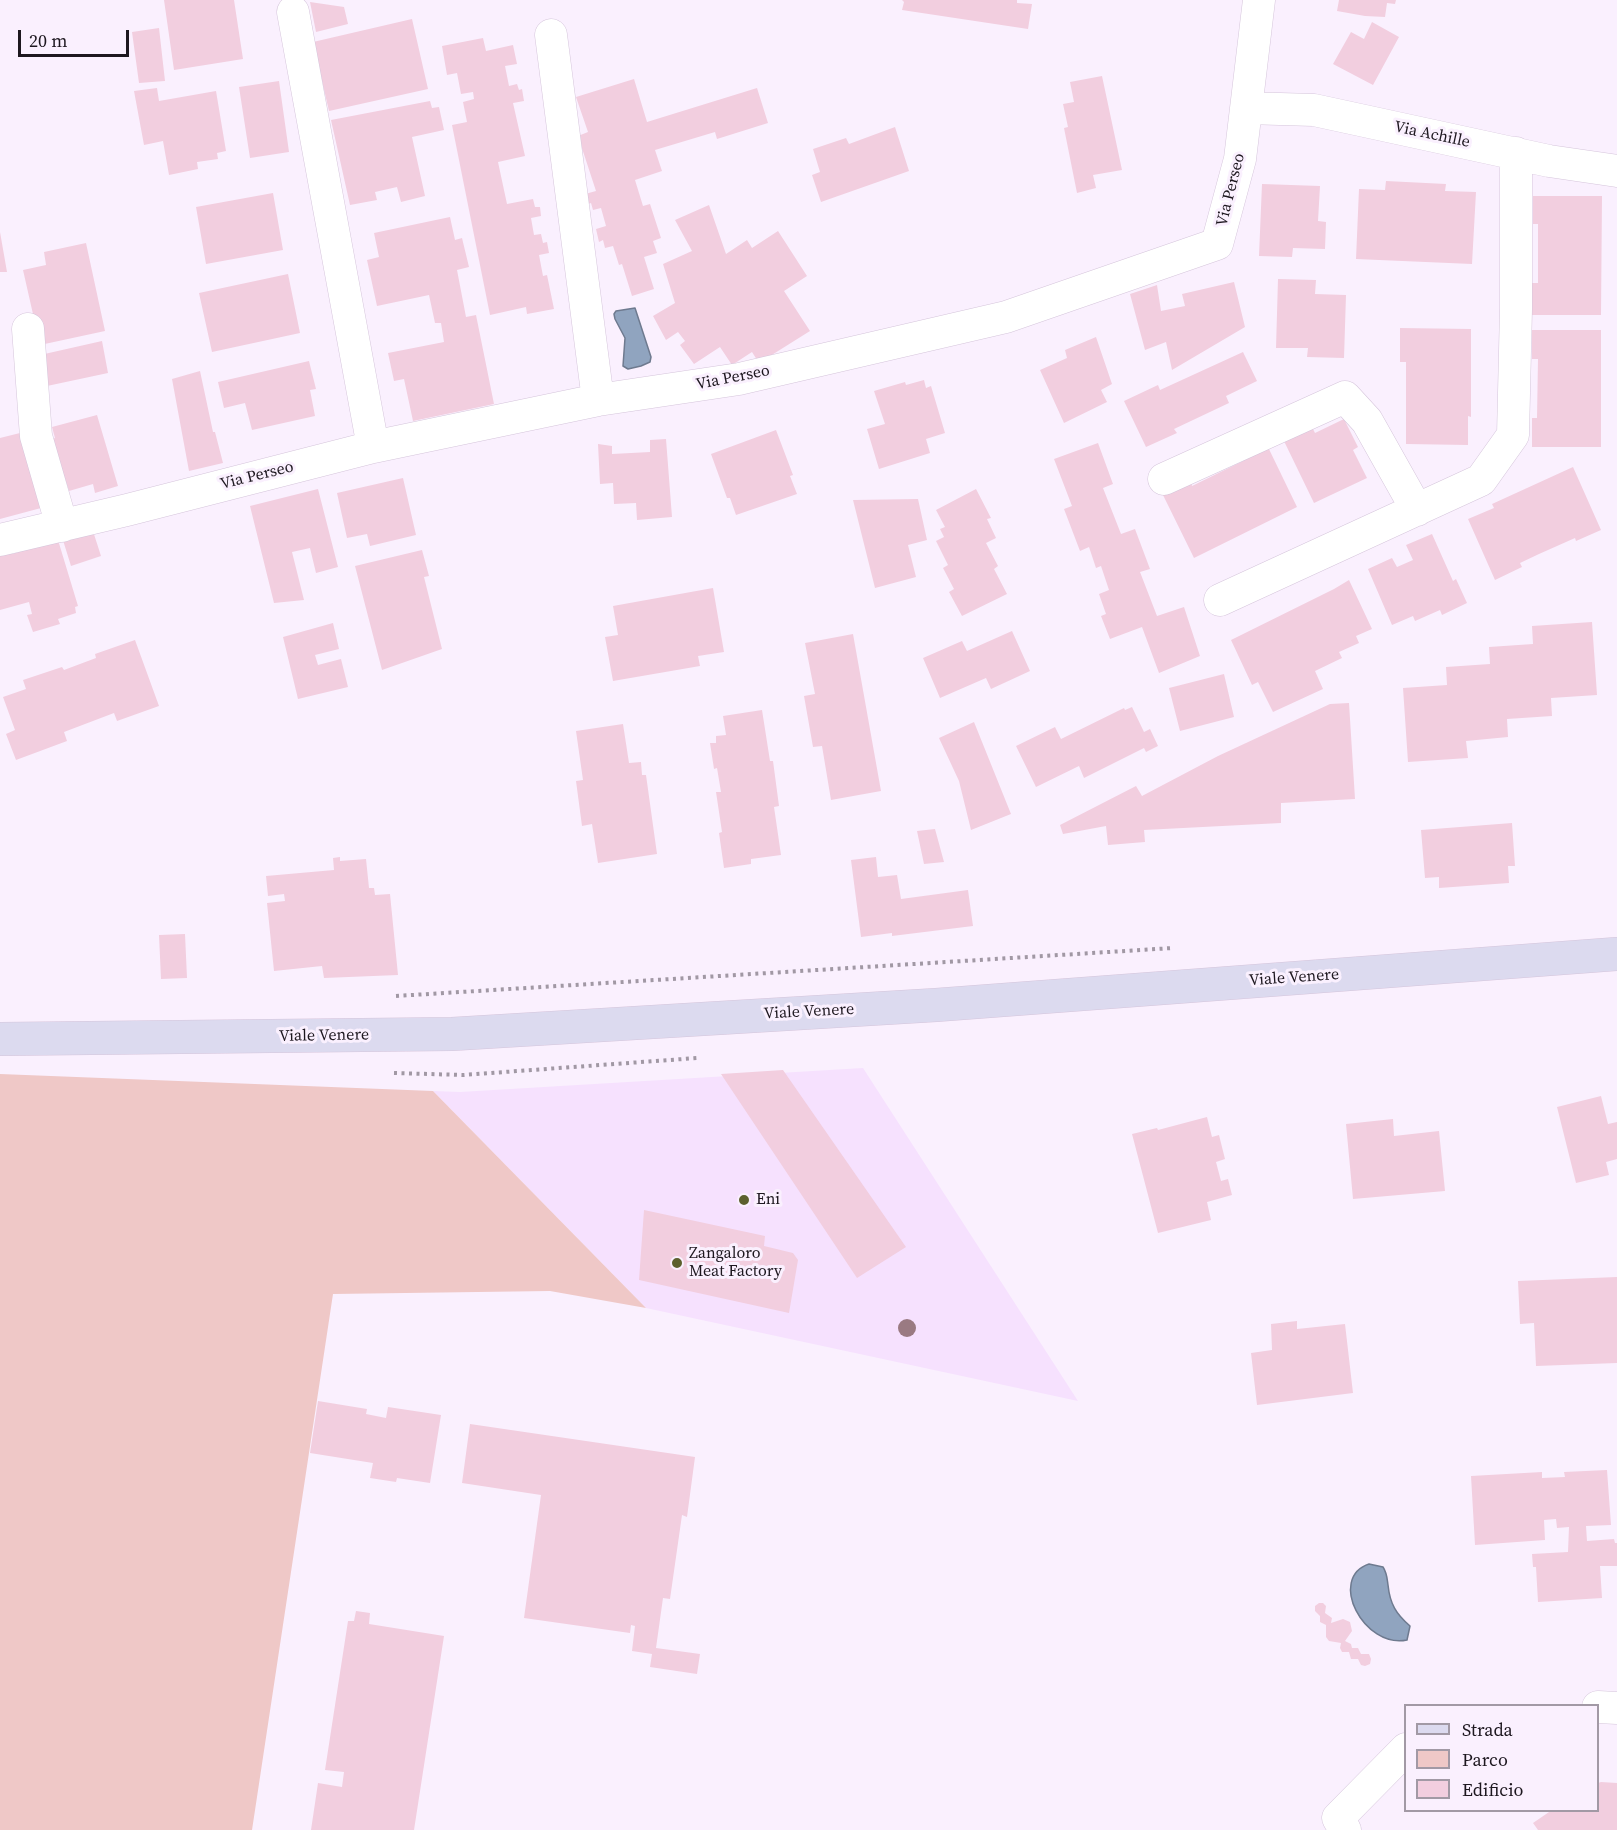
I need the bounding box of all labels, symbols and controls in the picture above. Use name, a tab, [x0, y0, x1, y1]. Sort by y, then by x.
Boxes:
scale bar	[21, 18, 132, 56]
text: 20 m	[29, 28, 67, 53]
street label: Via Achille	[1392, 118, 1472, 152]
street label: Via Perseo	[1213, 151, 1249, 229]
street label: Via Perseo	[695, 361, 771, 395]
street label: Via Perseo	[218, 458, 296, 494]
street label: Viale Venere	[1248, 965, 1340, 991]
street label: Viale Venere	[763, 1000, 855, 1024]
street label: Viale Venere	[279, 1026, 369, 1046]
place label: Eni	[756, 1190, 780, 1210]
marker: Eni	[737, 1193, 751, 1207]
place label: Zangaloro Meat Factory	[689, 1244, 782, 1282]
marker: Zangaloro Meat Factory	[670, 1256, 684, 1270]
legend	[1404, 1704, 1599, 1812]
text: Strada	[1462, 1717, 1513, 1742]
text: Parco	[1462, 1747, 1508, 1772]
text: Edificio	[1462, 1777, 1523, 1802]

